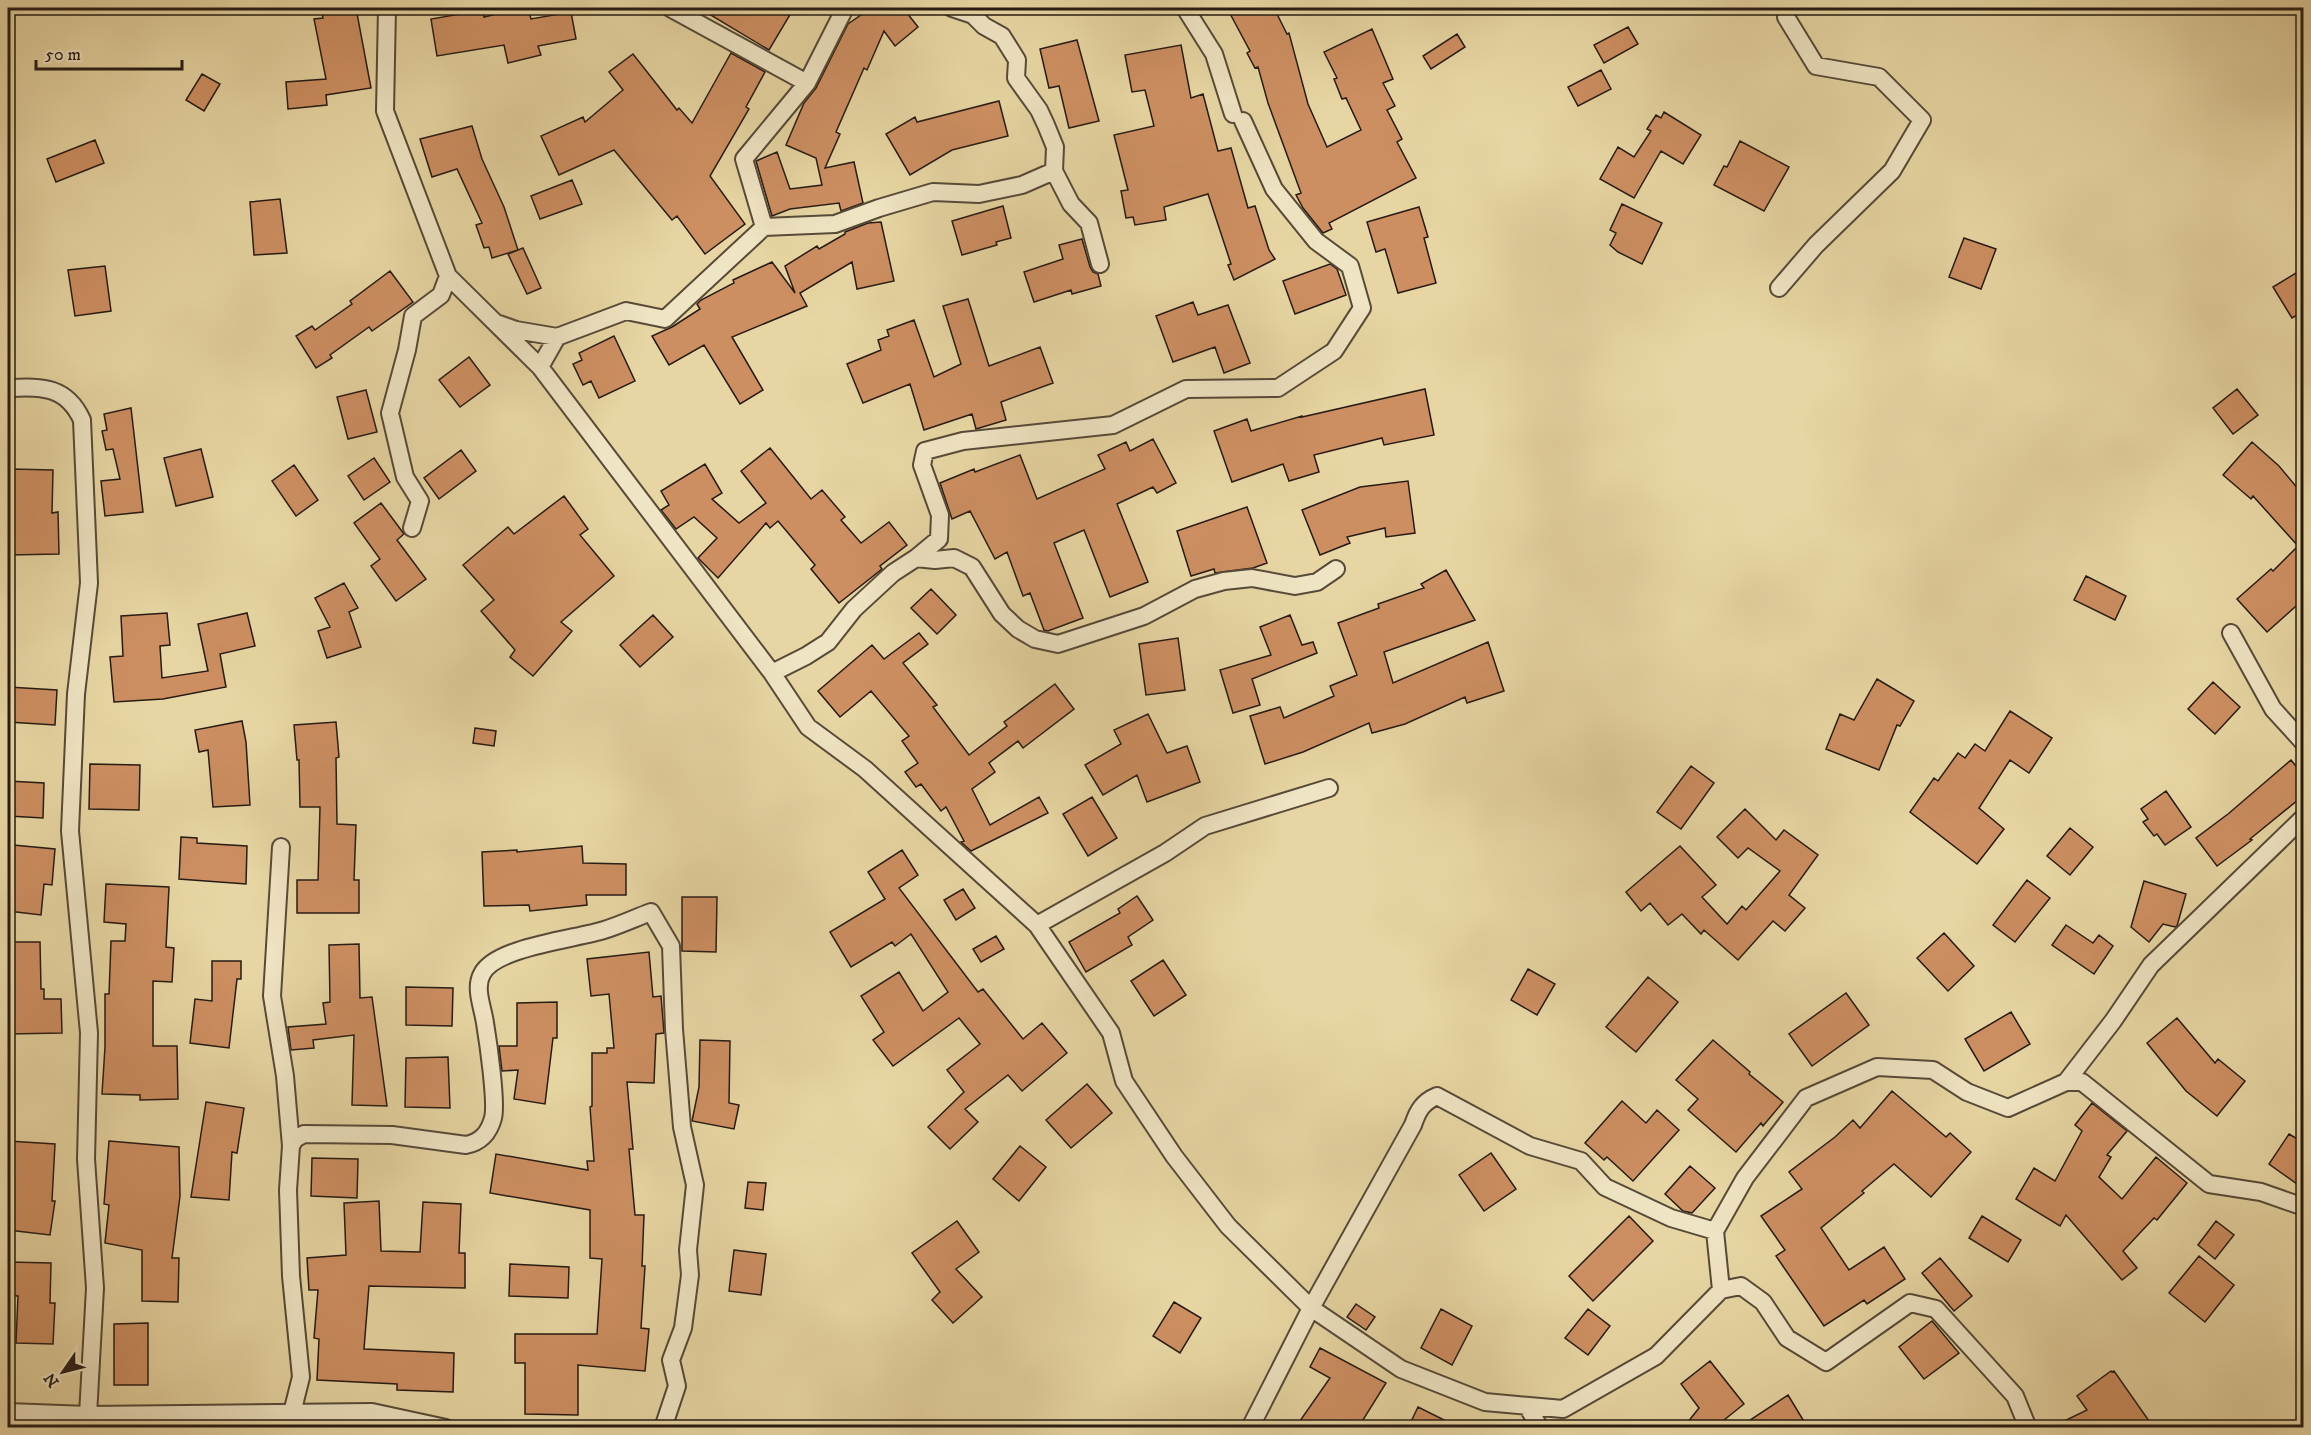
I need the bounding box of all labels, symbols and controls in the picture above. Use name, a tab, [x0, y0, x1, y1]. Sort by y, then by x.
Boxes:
scale bar	[36, 33, 182, 71]
text: 50 m	[45, 44, 81, 66]
north arrow	[33, 1342, 93, 1402]
text: N	[40, 1369, 63, 1391]

